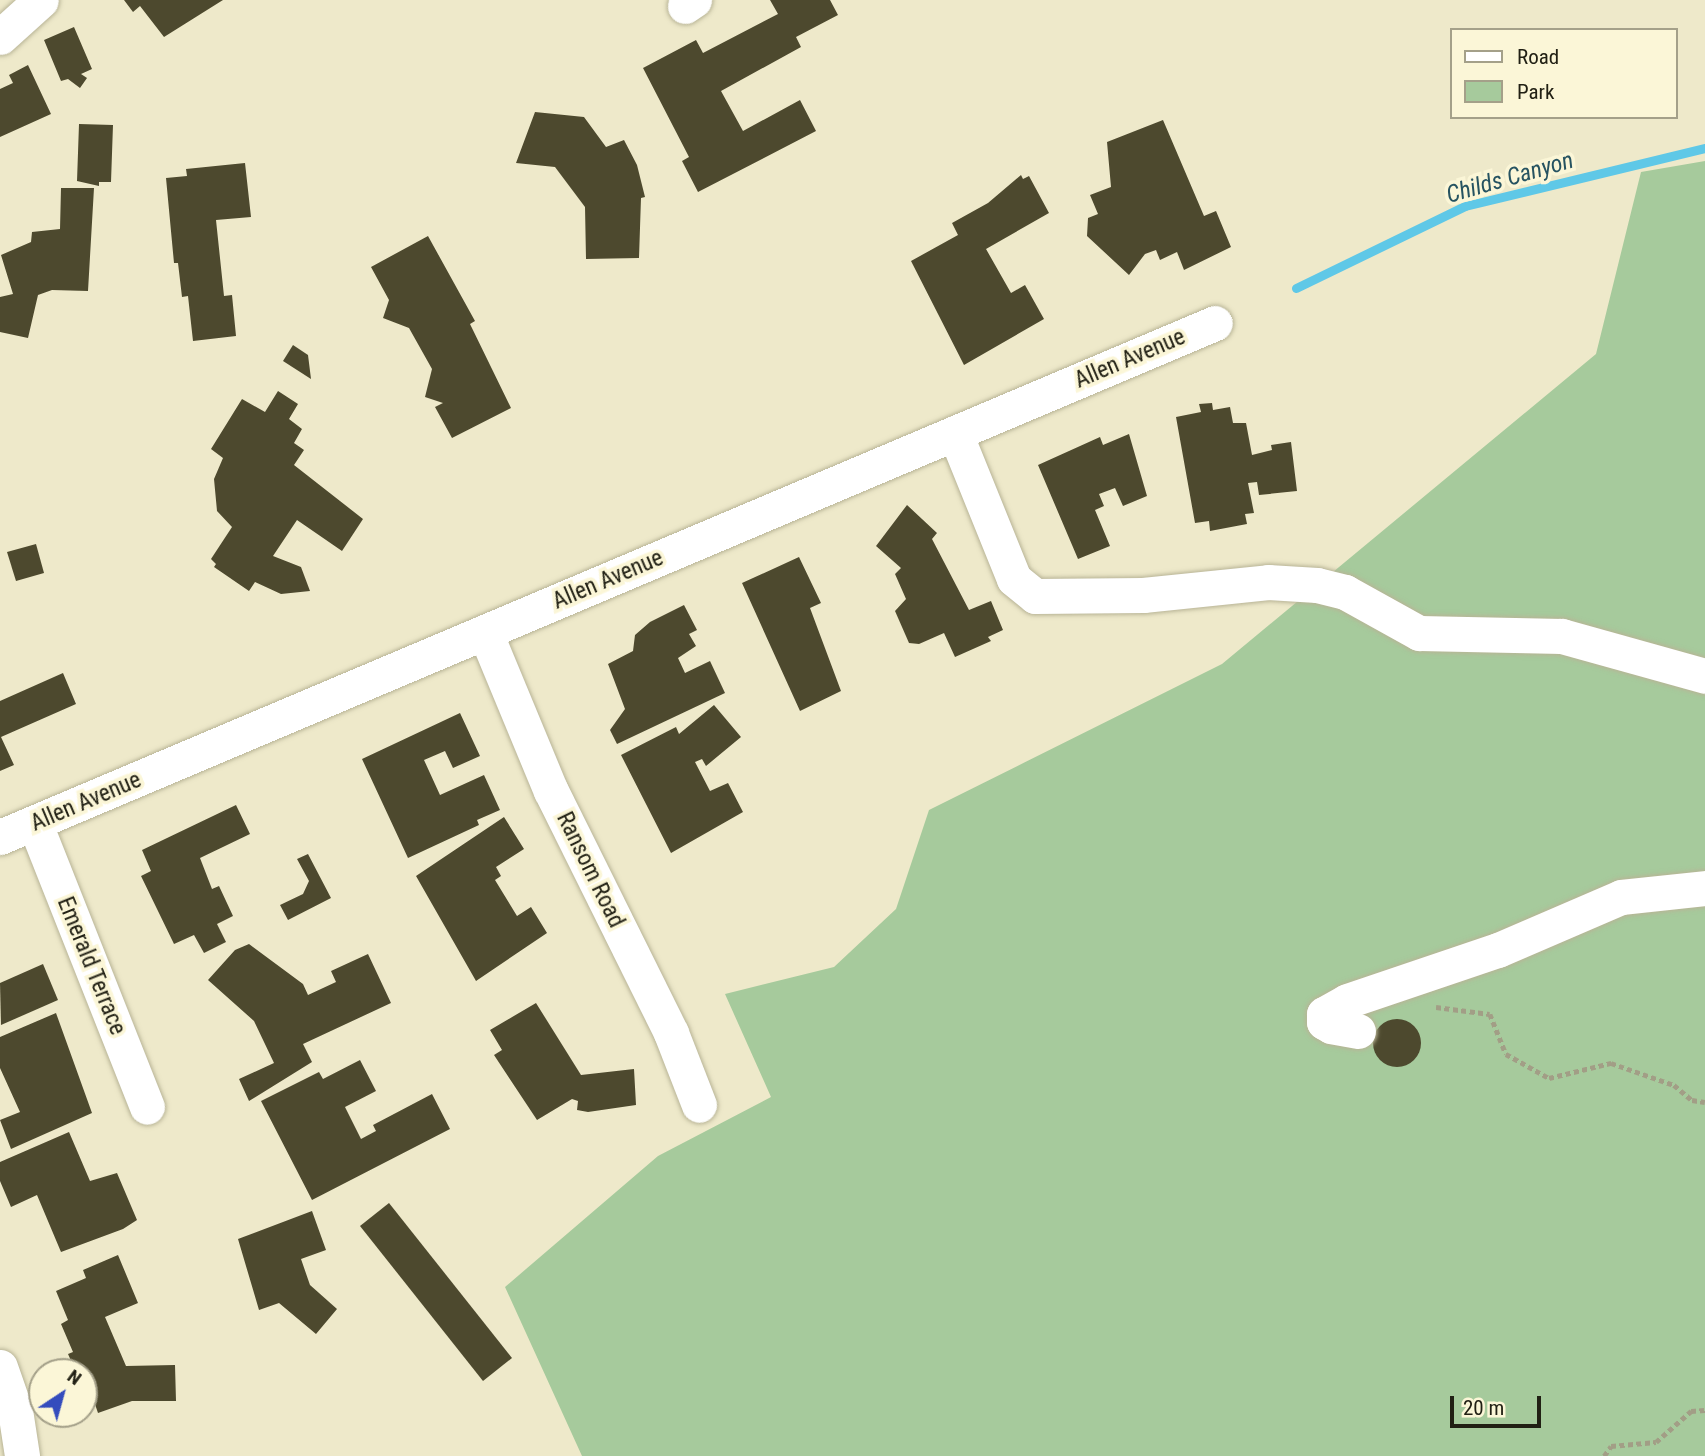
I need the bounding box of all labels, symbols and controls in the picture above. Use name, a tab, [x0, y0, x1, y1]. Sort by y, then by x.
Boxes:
legend	[1450, 28, 1677, 119]
text: Road	[1517, 45, 1559, 69]
text: Park	[1517, 80, 1554, 104]
water label: Childs Canyon	[1443, 146, 1577, 210]
street label: Allen Avenue	[1071, 323, 1189, 395]
street label: Allen Avenue	[549, 544, 667, 616]
street label: Allen Avenue	[27, 766, 145, 838]
street label: Ransom Road	[550, 808, 630, 932]
street label: Emerald Terrace	[51, 893, 131, 1039]
north arrow	[28, 1358, 98, 1428]
text: N	[63, 1364, 86, 1390]
scale bar	[1453, 1382, 1544, 1426]
text: 20 m	[1463, 1396, 1504, 1420]

